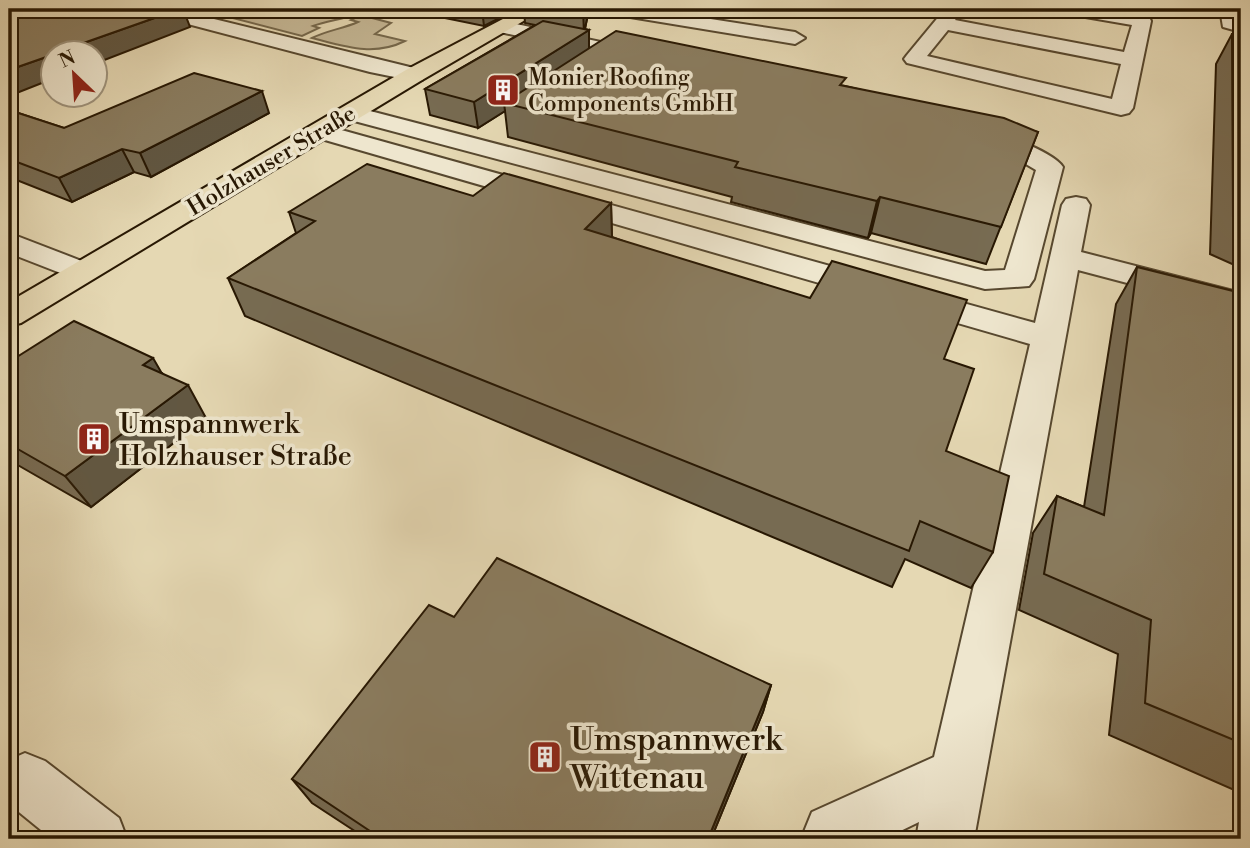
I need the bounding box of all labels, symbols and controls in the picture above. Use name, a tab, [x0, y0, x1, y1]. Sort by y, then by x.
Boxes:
north arrow	[38, 38, 108, 108]
text: N	[55, 45, 79, 74]
place label: Monier Roofing Components GmbH	[528, 64, 734, 118]
building icon: Monier Roofing Components GmbH	[484, 71, 522, 109]
street label: Holzhauser Straße	[182, 100, 361, 222]
place label: Umspannwerk Holzhauser Straße	[119, 407, 352, 474]
building icon: Umspannwerk Holzhauser Straße	[75, 420, 113, 458]
place label: Umspannwerk Wittenau	[569, 720, 784, 799]
building icon: Umspannwerk Wittenau	[526, 738, 564, 776]

